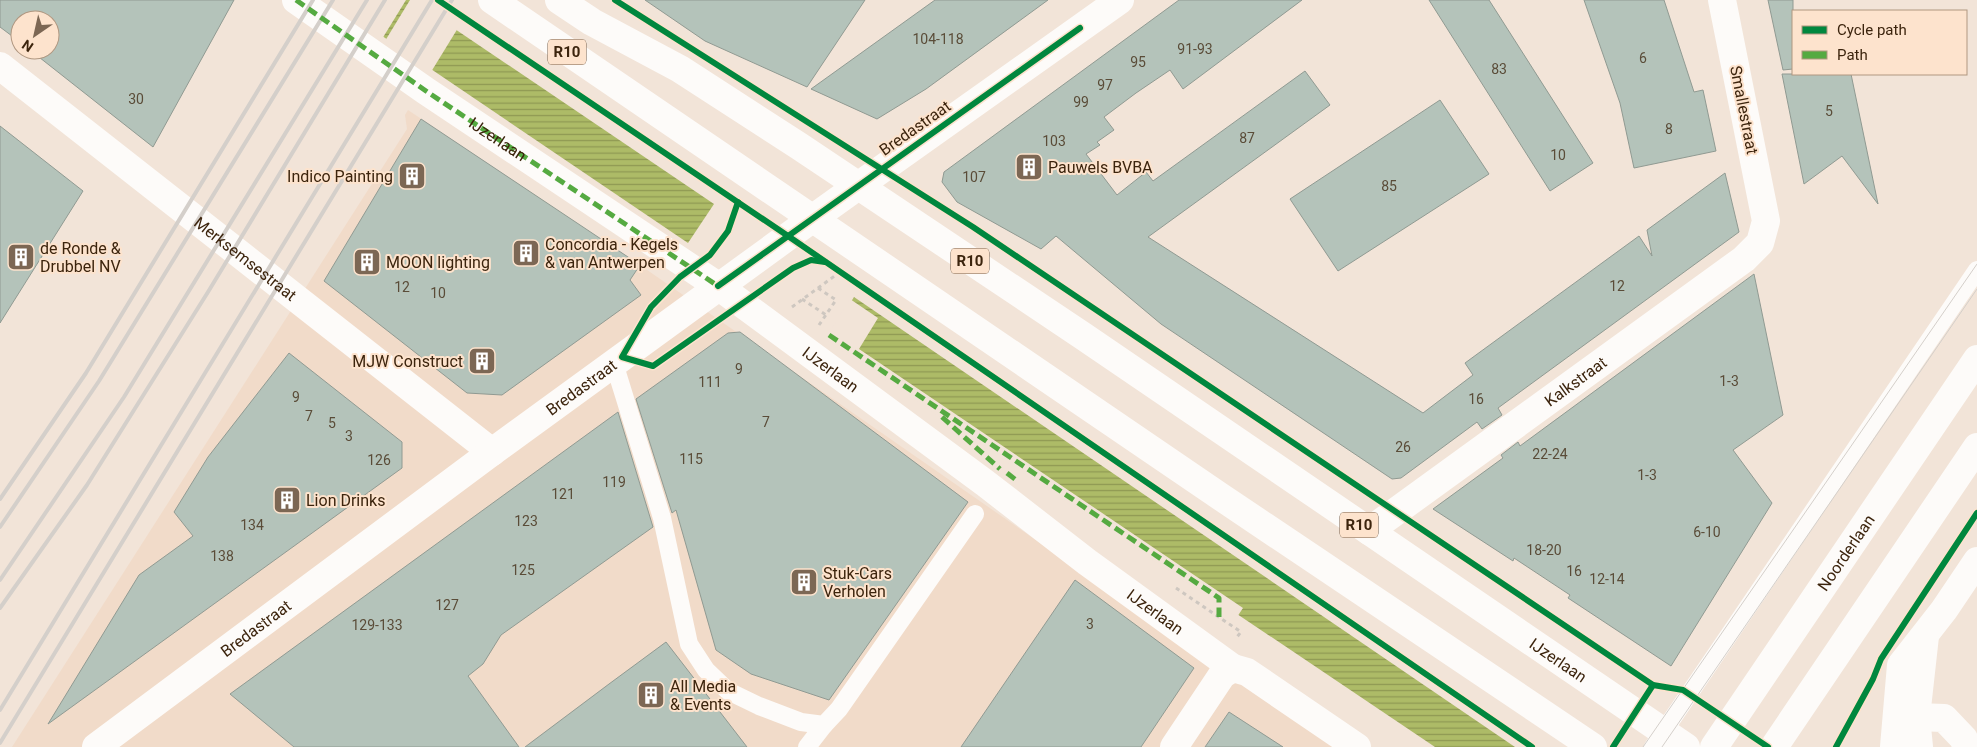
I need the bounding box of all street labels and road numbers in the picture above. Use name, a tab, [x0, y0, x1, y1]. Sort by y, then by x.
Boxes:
road number: R10	[548, 40, 586, 64]
street label: Smallestraat	[1726, 64, 1762, 156]
street label: Bredastraat	[876, 96, 954, 160]
street label: IJzerlaan	[465, 113, 530, 165]
street label: Merksemsestraat	[191, 213, 300, 305]
road number: R10	[951, 248, 989, 274]
street label: IJzerlaan	[799, 342, 863, 396]
street label: Kalkstraat	[1541, 352, 1610, 410]
street label: Bredastraat	[542, 355, 620, 419]
street label: Noorderlaan	[1813, 511, 1878, 594]
road number: R10	[1340, 512, 1378, 538]
street label: IJzerlaan	[1123, 585, 1187, 638]
street label: Bredastraat	[217, 596, 294, 660]
street label: IJzerlaan	[1526, 634, 1590, 686]

